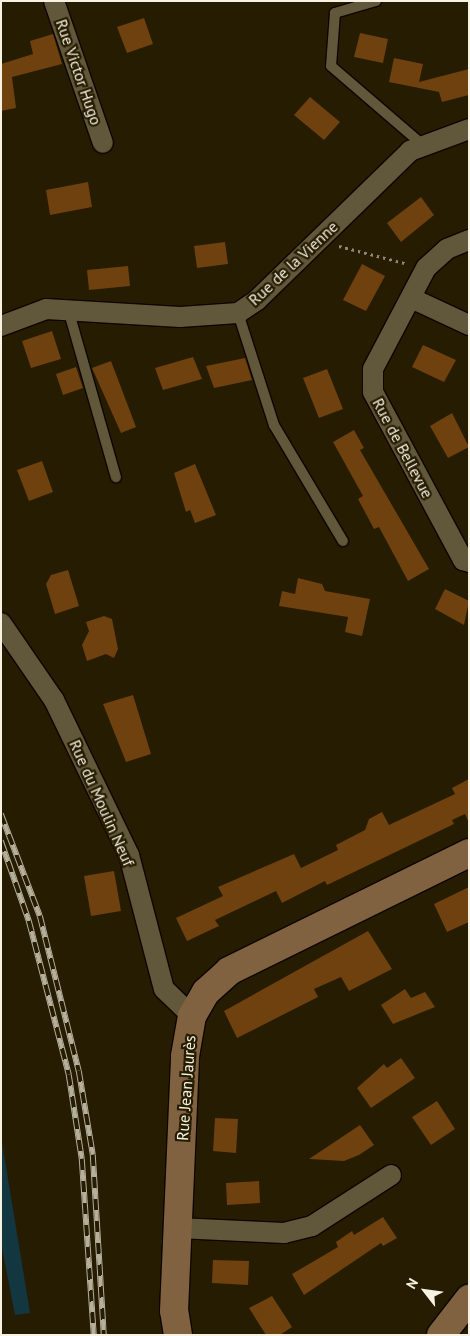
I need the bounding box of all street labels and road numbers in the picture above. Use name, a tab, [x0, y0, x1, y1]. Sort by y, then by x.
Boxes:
street label: Rue Victor Hugo	[52, 16, 106, 128]
street label: Rue de la Vienne	[244, 217, 342, 309]
street label: Rue de Bellevue	[369, 395, 437, 501]
street label: Rue du Moulin Neuf	[66, 737, 138, 869]
street label: Rue Jean Jaurès	[173, 1035, 199, 1141]

